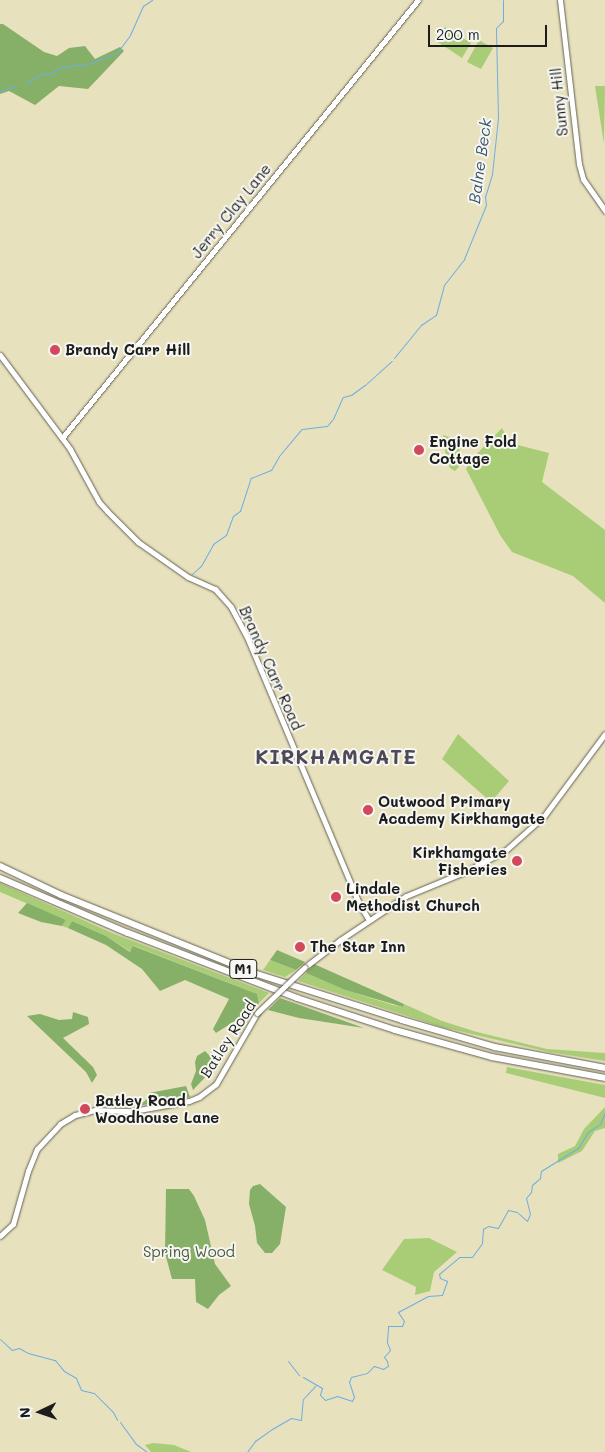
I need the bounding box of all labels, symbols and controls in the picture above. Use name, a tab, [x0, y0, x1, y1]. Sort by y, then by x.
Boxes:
scale bar	[430, 15, 549, 47]
text: 200 m	[436, 24, 480, 44]
street label: Sunny Hill	[546, 67, 572, 137]
water label: Balne Beck	[465, 117, 495, 205]
street label: Jerry Clay Lane	[187, 160, 275, 262]
place label: Brandy Carr Hill	[65, 341, 190, 359]
marker: Brandy Carr Hill	[49, 344, 61, 356]
place label: Engine Fold Cottage	[429, 432, 516, 467]
marker: Engine Fold Cottage	[413, 444, 425, 456]
street label: Brandy Carr Road	[236, 603, 306, 733]
district label: KIRKHAMGATE	[254, 744, 418, 768]
place label: Outwood Primary Academy Kirkhamgate	[378, 792, 545, 827]
marker: Outwood Primary Academy Kirkhamgate	[362, 804, 374, 816]
place label: Kirkhamgate Fisheries	[413, 843, 507, 878]
marker: Kirkhamgate Fisheries	[511, 855, 523, 867]
place label: Lindale Methodist Church	[346, 879, 480, 914]
marker: Lindale Methodist Church	[330, 891, 342, 903]
place label: The Star Inn	[310, 938, 405, 956]
marker: The Star Inn	[294, 941, 306, 953]
road number: M1	[228, 958, 258, 981]
street label: Batley Road	[196, 997, 260, 1081]
place label: Batley Road Woodhouse Lane	[95, 1091, 219, 1126]
marker: Batley Road Woodhouse Lane	[79, 1103, 91, 1115]
park label: Spring Wood	[143, 1243, 235, 1261]
north arrow	[15, 1387, 65, 1437]
text: N	[15, 1407, 34, 1419]

